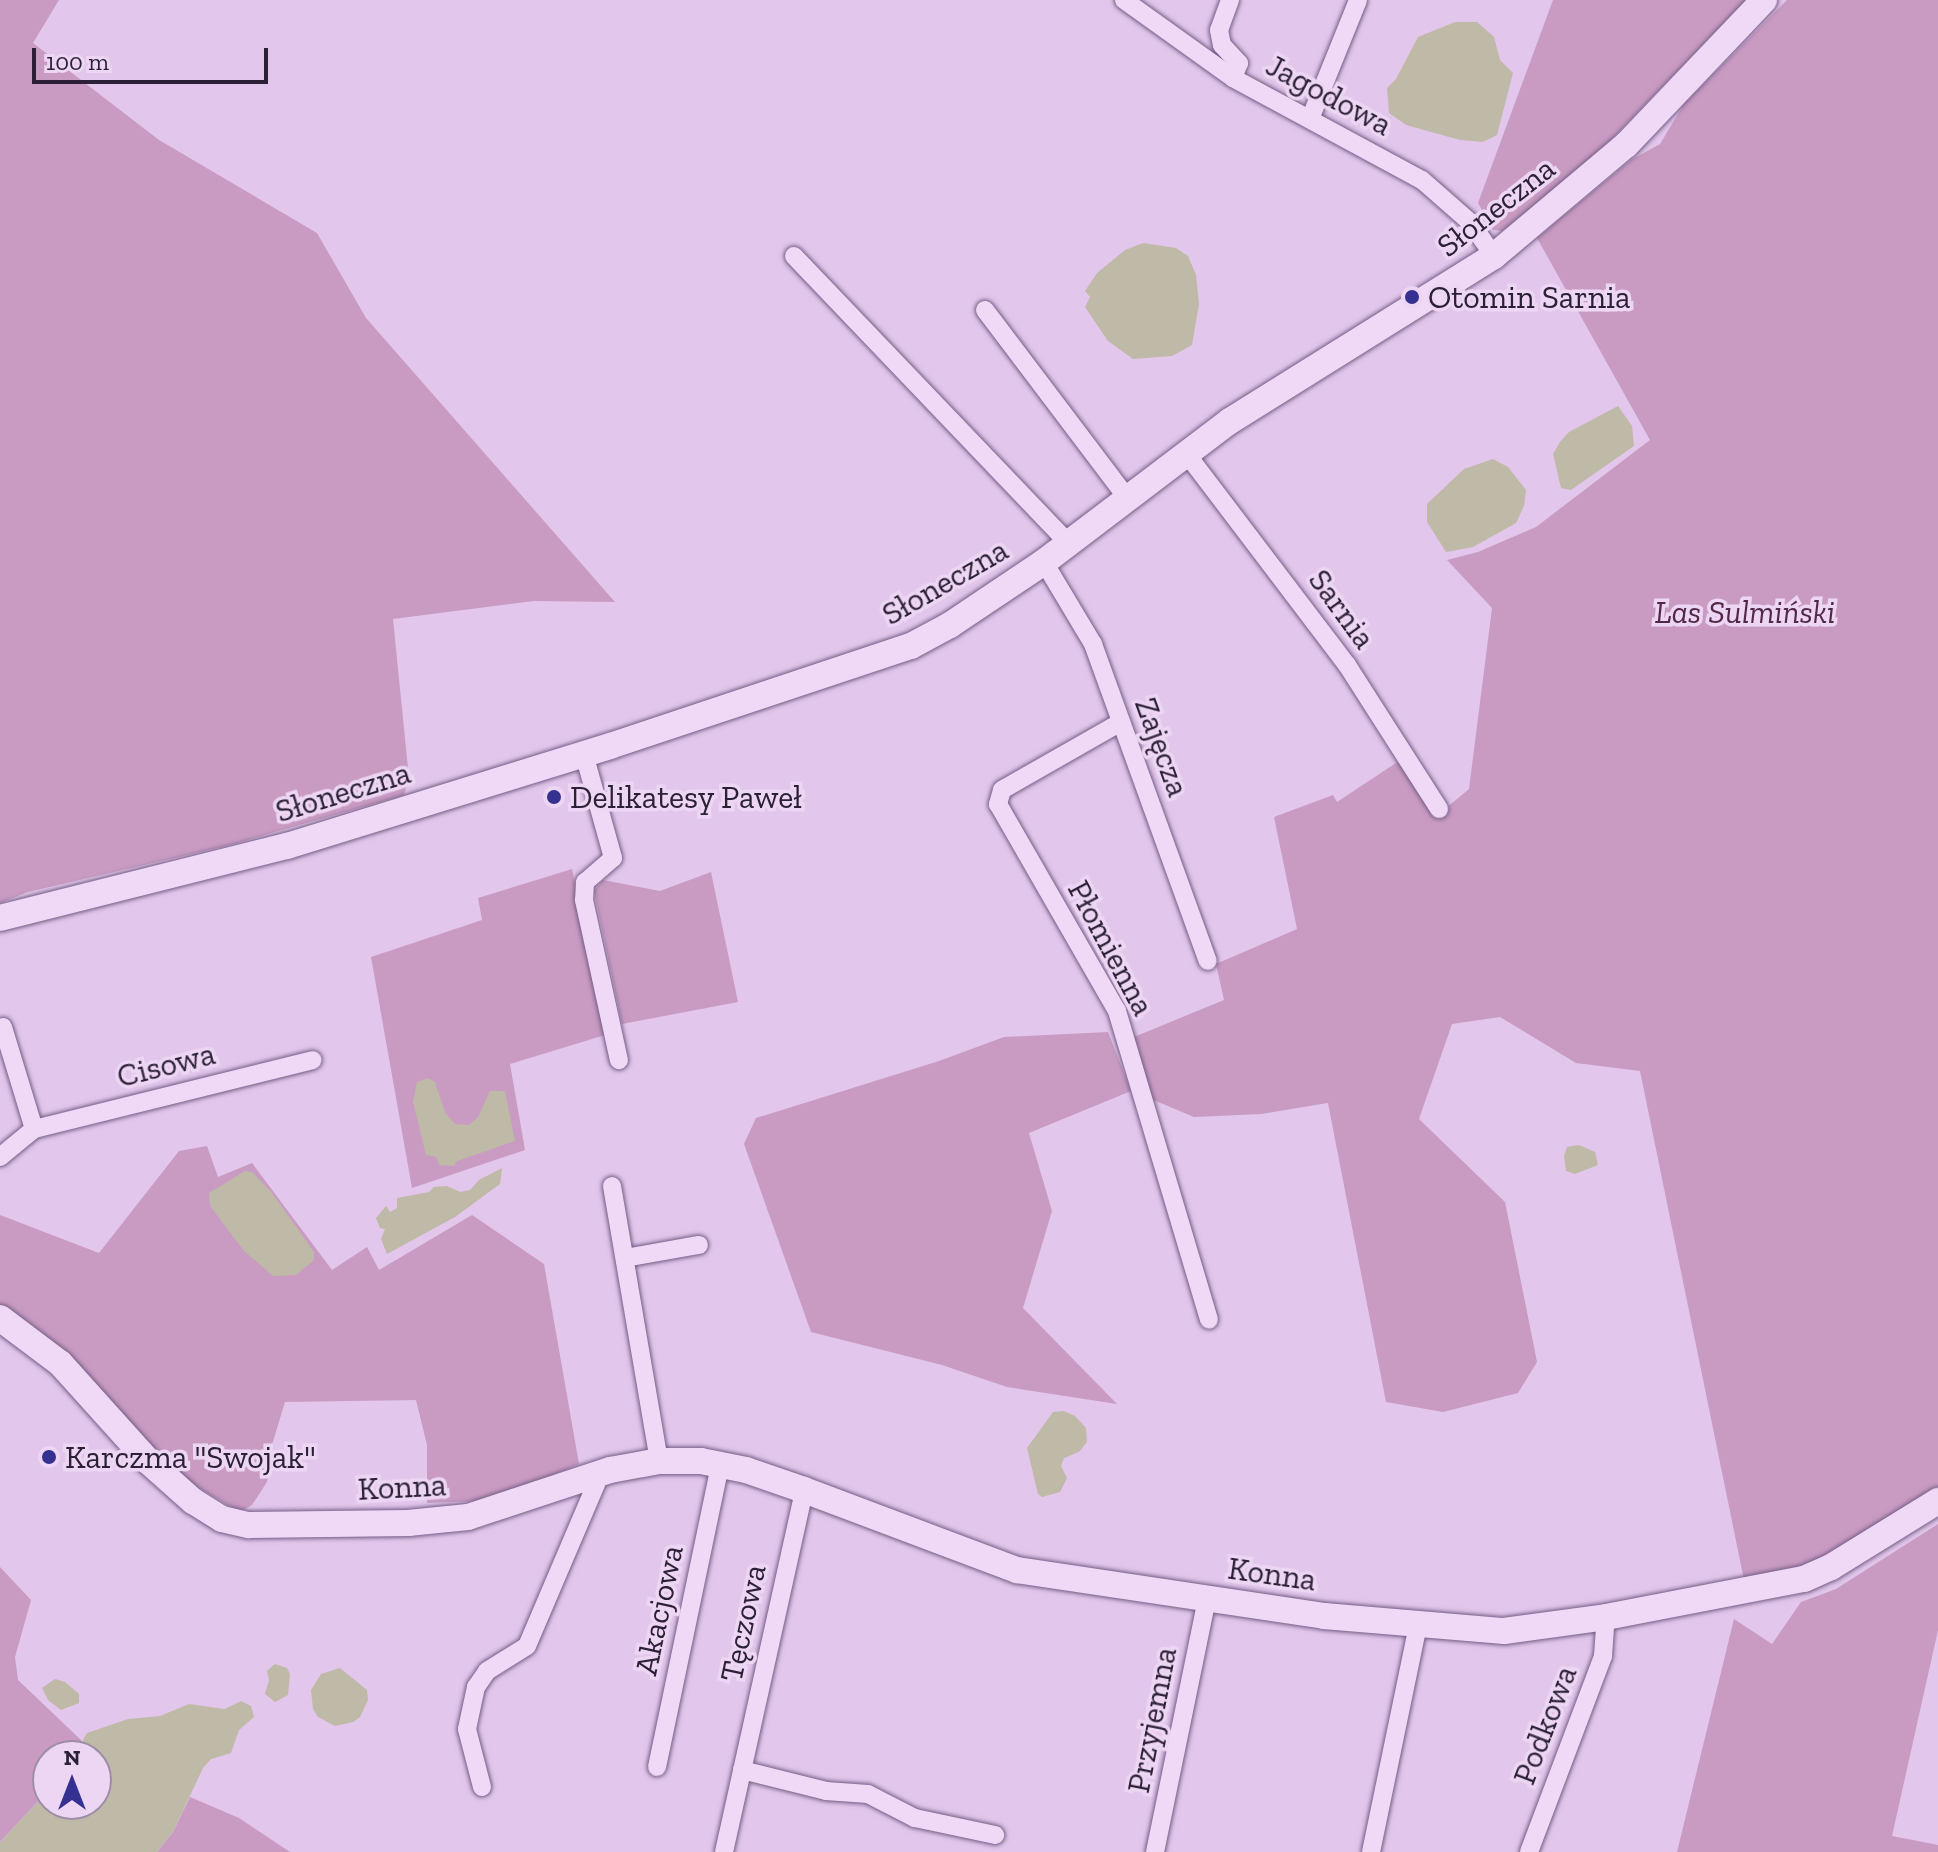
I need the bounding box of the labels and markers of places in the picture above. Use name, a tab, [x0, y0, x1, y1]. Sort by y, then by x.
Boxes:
place label: Otomin Sarnia	[1428, 278, 1630, 316]
marker: Otomin Sarnia	[1403, 288, 1421, 306]
place label: Delikatesy Paweł	[570, 778, 803, 816]
marker: Delikatesy Paweł	[545, 788, 563, 806]
place label: Karczma "Swojak"	[65, 1438, 316, 1476]
marker: Karczma "Swojak"	[40, 1448, 58, 1466]

